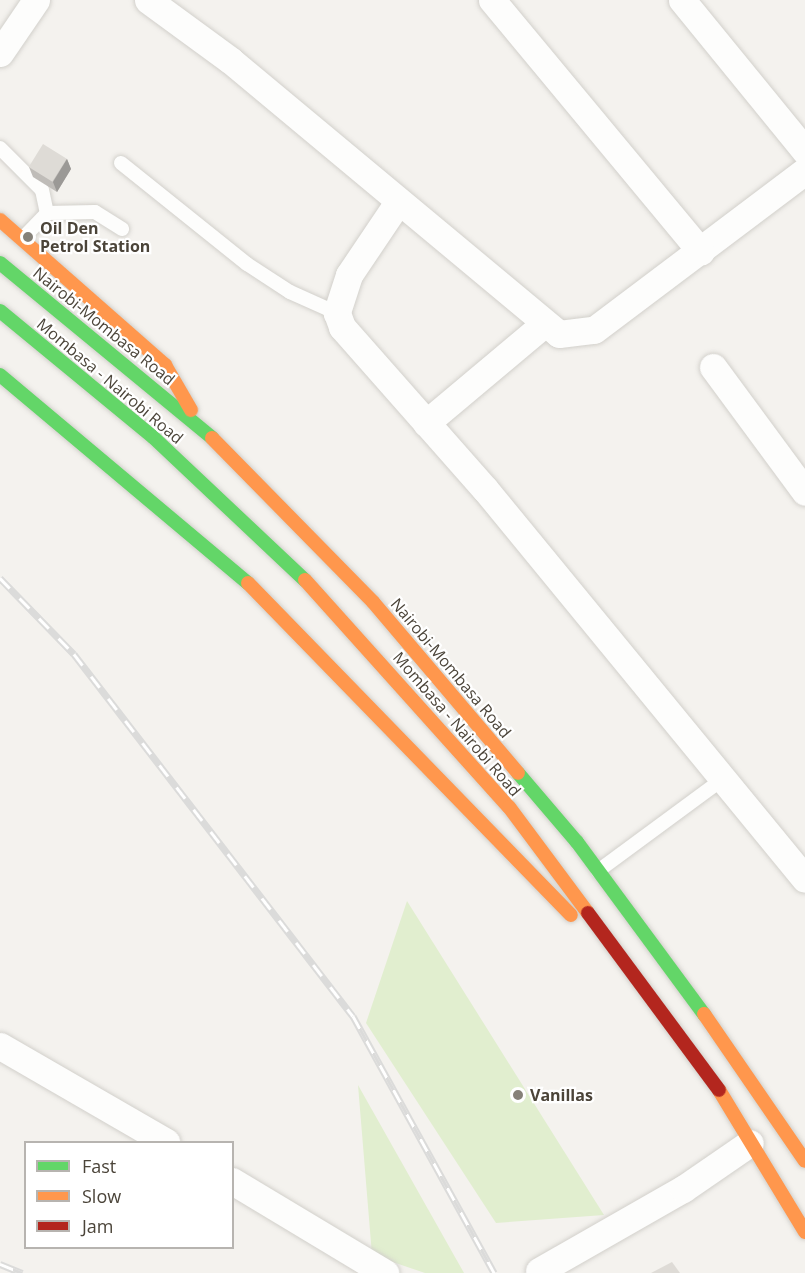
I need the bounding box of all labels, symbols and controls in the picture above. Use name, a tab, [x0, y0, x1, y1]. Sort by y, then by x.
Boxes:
place label: Oil Den Petrol Station	[40, 218, 150, 256]
marker: Oil Den Petrol Station	[21, 230, 35, 244]
street label: Nairobi-Mombasa Road	[29, 263, 179, 389]
street label: Mombasa - Nairobi Road	[33, 314, 187, 448]
street label: Nairobi-Mombasa Road	[387, 594, 515, 742]
street label: Mombasa - Nairobi Road	[389, 648, 525, 800]
place label: Vanillas	[530, 1085, 593, 1105]
marker: Vanillas	[511, 1088, 525, 1102]
legend	[24, 1141, 234, 1249]
text: Fast	[82, 1154, 116, 1178]
text: Slow	[82, 1184, 121, 1208]
text: Jam	[82, 1214, 114, 1238]

